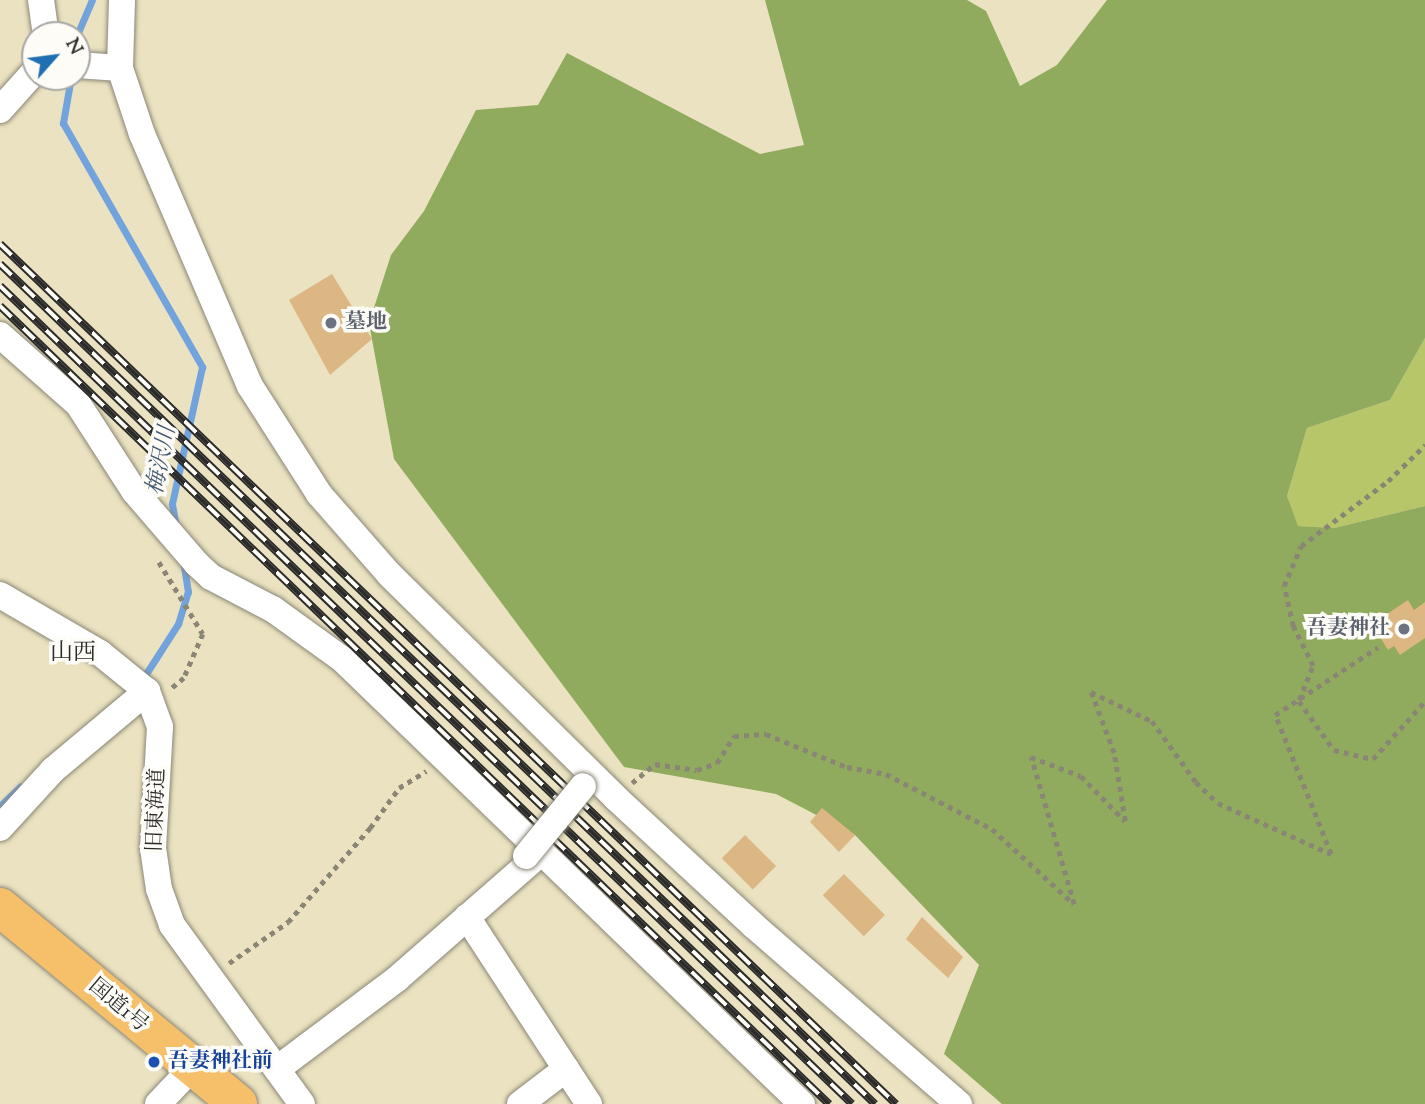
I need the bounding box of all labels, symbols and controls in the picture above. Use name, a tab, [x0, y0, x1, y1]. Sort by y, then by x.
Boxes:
north arrow	[21, 21, 91, 91]
text: N	[58, 34, 89, 60]
place label: 墓地	[345, 310, 387, 336]
marker: 墓地	[323, 315, 339, 331]
water label: 梅沢川	[143, 425, 183, 497]
place label: 吾妻神社	[1306, 616, 1390, 642]
marker: 吾妻神社	[1396, 621, 1412, 637]
district label: 山西	[50, 640, 96, 668]
street label: 旧東海道	[143, 768, 171, 852]
street label: 国道1号	[83, 974, 153, 1038]
place label: 吾妻神社前	[168, 1049, 273, 1075]
marker: 吾妻神社前	[146, 1054, 162, 1070]

